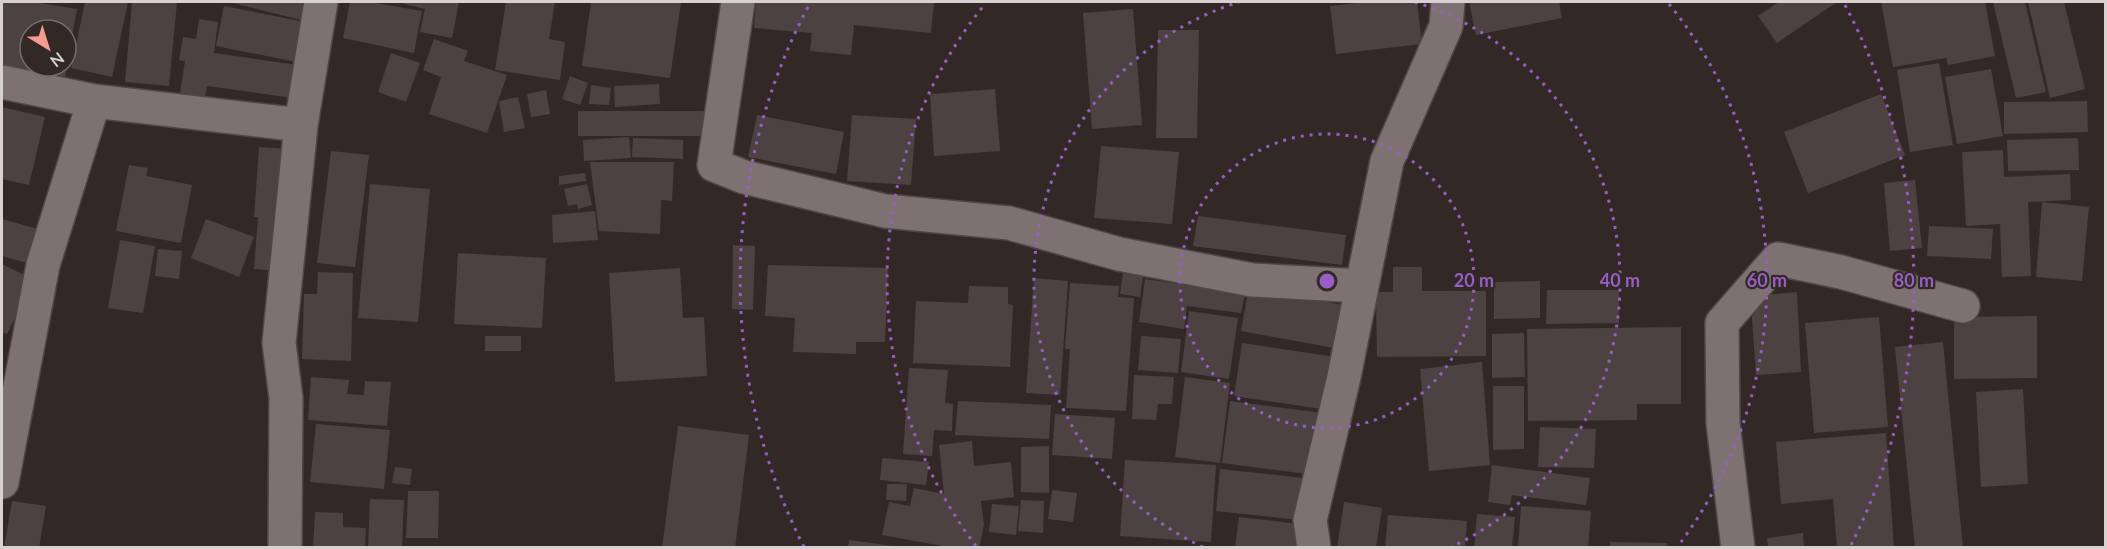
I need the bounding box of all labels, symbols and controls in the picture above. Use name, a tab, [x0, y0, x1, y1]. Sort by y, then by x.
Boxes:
north arrow	[18, 18, 78, 78]
text: N	[47, 49, 68, 71]
text: 20 m	[1454, 269, 1494, 291]
text: 40 m	[1600, 269, 1640, 291]
text: 60 m	[1747, 269, 1787, 291]
text: 80 m	[1894, 269, 1934, 291]
centre of rings	[1317, 271, 1337, 291]

